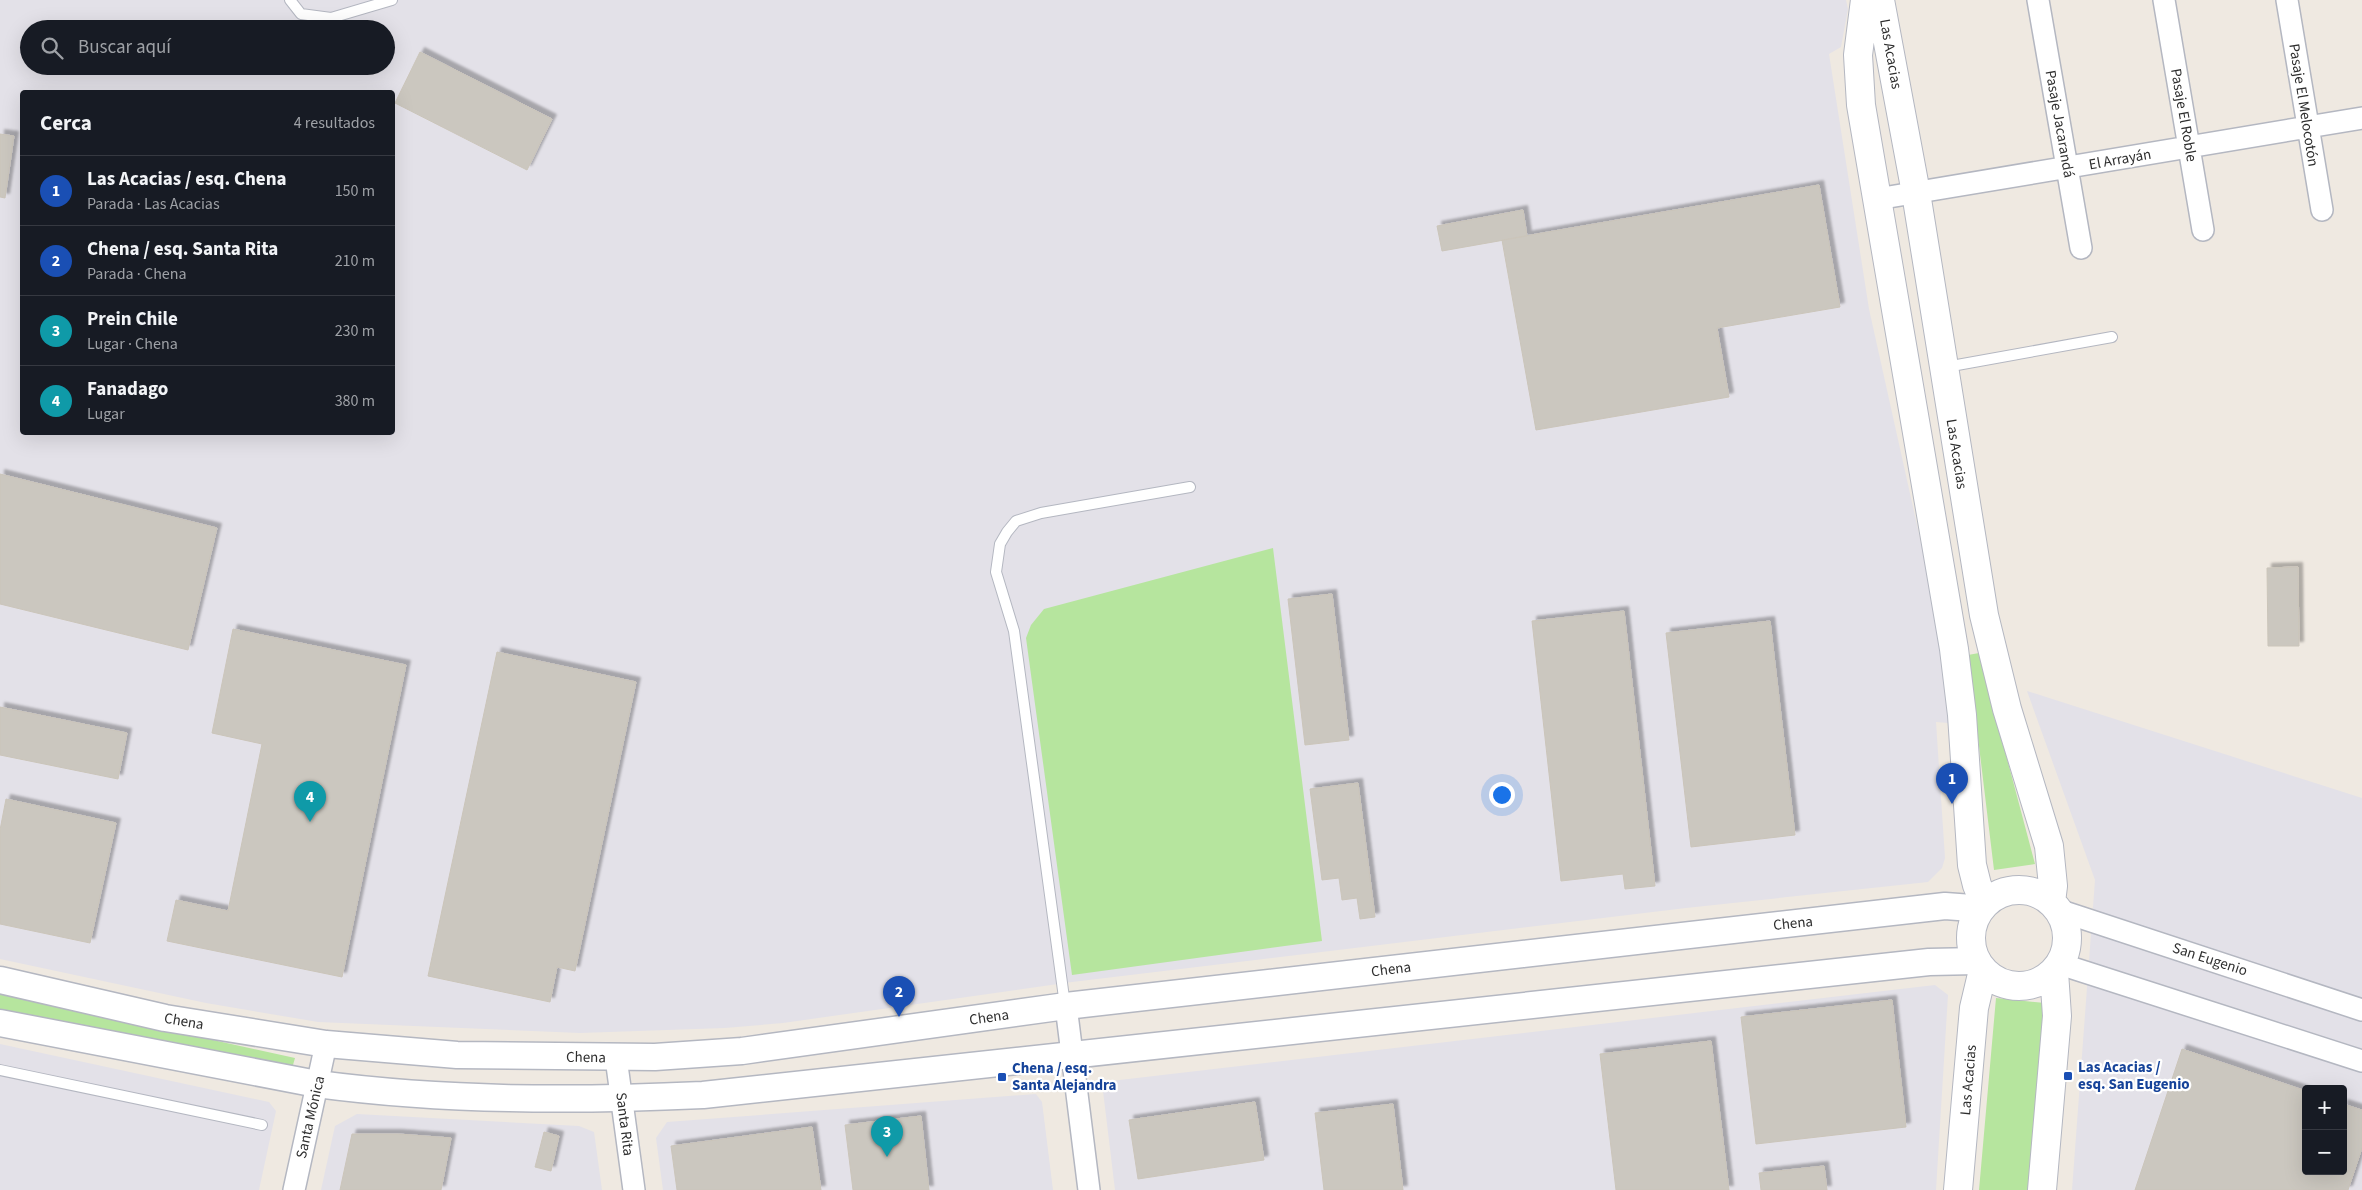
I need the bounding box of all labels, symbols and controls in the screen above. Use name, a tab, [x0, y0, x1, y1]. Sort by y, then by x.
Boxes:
street label: Las Acacias	[1874, 17, 1907, 91]
search box	[20, 20, 395, 75]
icon: search	[38, 34, 66, 62]
text: Buscar aquí	[78, 34, 171, 61]
street label: Pasaje El Melocotón	[2283, 42, 2324, 168]
street label: Pasaje El Roble	[2165, 67, 2202, 163]
street label: Pasaje Jacarandá	[2040, 69, 2079, 180]
text: Cerca	[40, 108, 92, 138]
text: 4 resultados	[294, 112, 375, 134]
street label: El Arrayán	[2087, 144, 2153, 175]
text: Las Acacias / esq. Chena	[87, 166, 287, 193]
text: 1	[52, 180, 60, 202]
text: 150 m	[335, 180, 375, 202]
text: Parada · Las Acacias	[87, 193, 220, 215]
text: Chena / esq. Santa Rita	[87, 236, 278, 263]
text: 2	[52, 250, 60, 272]
text: 210 m	[335, 250, 375, 272]
text: Parada · Chena	[87, 263, 187, 285]
text: Prein Chile	[87, 306, 178, 333]
text: 3	[52, 320, 60, 342]
text: 230 m	[335, 320, 375, 342]
text: Lugar · Chena	[87, 333, 178, 355]
text: Fanadago	[87, 376, 168, 403]
text: 4	[52, 390, 60, 412]
text: 380 m	[335, 390, 375, 412]
text: Lugar	[87, 403, 125, 425]
street label: Las Acacias	[1941, 417, 1972, 491]
pin: 1	[1936, 763, 1968, 804]
pin: 4	[294, 781, 326, 822]
your location	[1489, 782, 1515, 808]
street label: Chena	[1772, 911, 1814, 936]
street label: San Eugenio	[2170, 937, 2250, 981]
street label: Chena	[1370, 957, 1412, 982]
pin: 2	[883, 976, 915, 1017]
street label: Chena	[968, 1004, 1010, 1031]
street label: Chena	[162, 1008, 205, 1035]
street label: Las Acacias	[1955, 1044, 1982, 1116]
street label: Chena	[566, 1047, 606, 1068]
place label: Las Acacias / esq. San Eugenio	[2078, 1057, 2190, 1095]
place label: Chena / esq. Santa Alejandra	[1012, 1058, 1117, 1096]
marker: Las Acacias / esq. San Eugenio	[2062, 1070, 2074, 1082]
marker: Chena / esq. Santa Alejandra	[996, 1071, 1008, 1083]
street label: Santa Mónica	[291, 1074, 330, 1161]
map controls	[2302, 1085, 2347, 1175]
button: +	[2302, 1085, 2347, 1130]
street label: Santa Rita	[610, 1091, 639, 1157]
pin: 3	[871, 1116, 903, 1157]
button: −	[2302, 1130, 2347, 1175]

